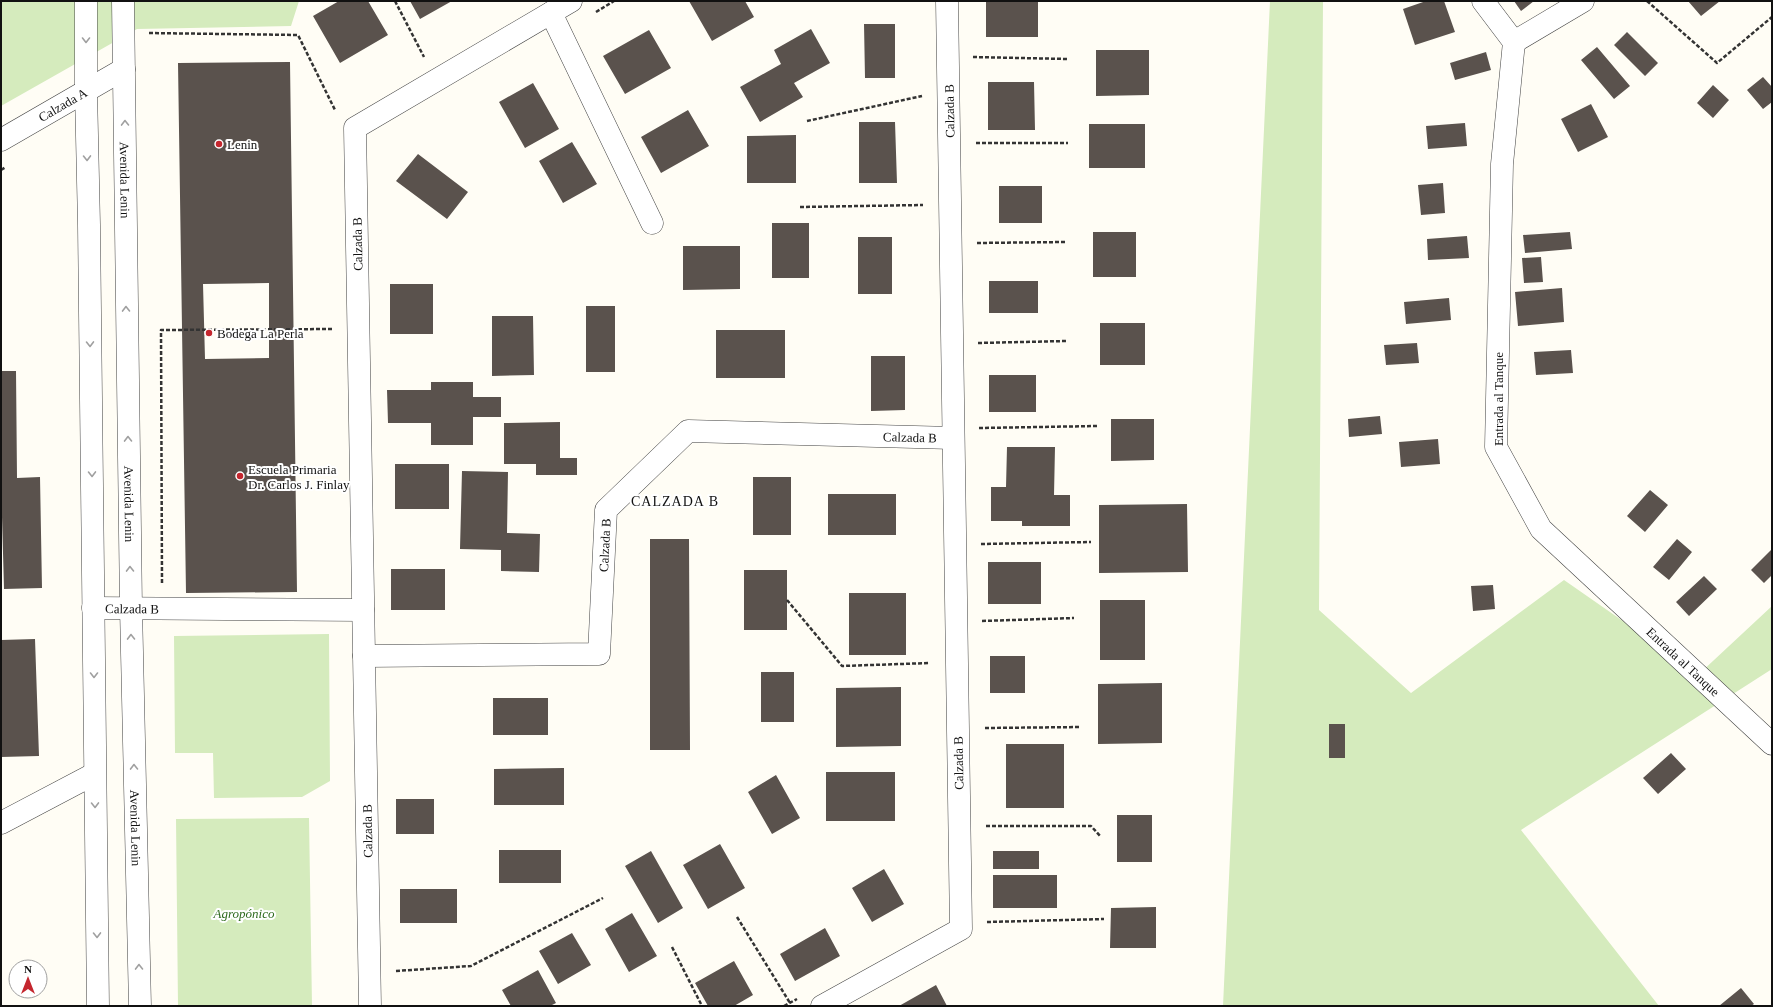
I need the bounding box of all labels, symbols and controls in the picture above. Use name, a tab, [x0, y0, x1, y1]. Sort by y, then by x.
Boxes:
one-way arrow	[82, 37, 90, 43]
street label: Calzada B	[942, 84, 957, 138]
street label: Calzada A	[36, 85, 90, 125]
one-way arrow	[121, 120, 129, 126]
place label: Lenin	[227, 137, 258, 152]
marker: Lenin	[214, 139, 224, 149]
street label: Avenida Lenin	[117, 142, 133, 219]
one-way arrow	[83, 155, 91, 161]
street label: Calzada B	[350, 217, 365, 271]
one-way arrow	[122, 306, 130, 312]
place label: Bodega La Perla	[217, 326, 304, 341]
marker: Bodega La Perla	[204, 328, 214, 338]
one-way arrow	[86, 341, 94, 347]
street label: Entrada al Tanque	[1491, 352, 1506, 446]
street label: Calzada B	[883, 429, 937, 446]
one-way arrow	[124, 436, 132, 442]
place label: Escuela Primaria Dr. Carlos J. Finlay	[248, 462, 350, 492]
street label: Avenida Lenin	[121, 466, 137, 543]
one-way arrow	[87, 471, 96, 477]
marker: Escuela Primaria Dr. Carlos J. Finlay	[235, 471, 245, 481]
district label: CALZADA B	[631, 494, 719, 509]
street label: Calzada B	[596, 518, 614, 572]
one-way arrow	[126, 566, 134, 572]
street label: Calzada B	[105, 601, 159, 616]
street label: Entrada al Tanque	[1643, 624, 1723, 700]
one-way arrow	[127, 634, 135, 640]
one-way arrow	[89, 672, 98, 678]
street label: Calzada B	[951, 736, 966, 790]
one-way arrow	[130, 764, 138, 770]
street label: Avenida Lenin	[127, 789, 144, 867]
one-way arrow	[91, 802, 99, 808]
street label: Calzada B	[360, 804, 375, 858]
park label: Agropónico	[213, 906, 275, 921]
one-way arrow	[93, 932, 101, 938]
north arrow	[8, 959, 48, 999]
text: N	[24, 963, 32, 975]
one-way arrow	[135, 964, 143, 970]

